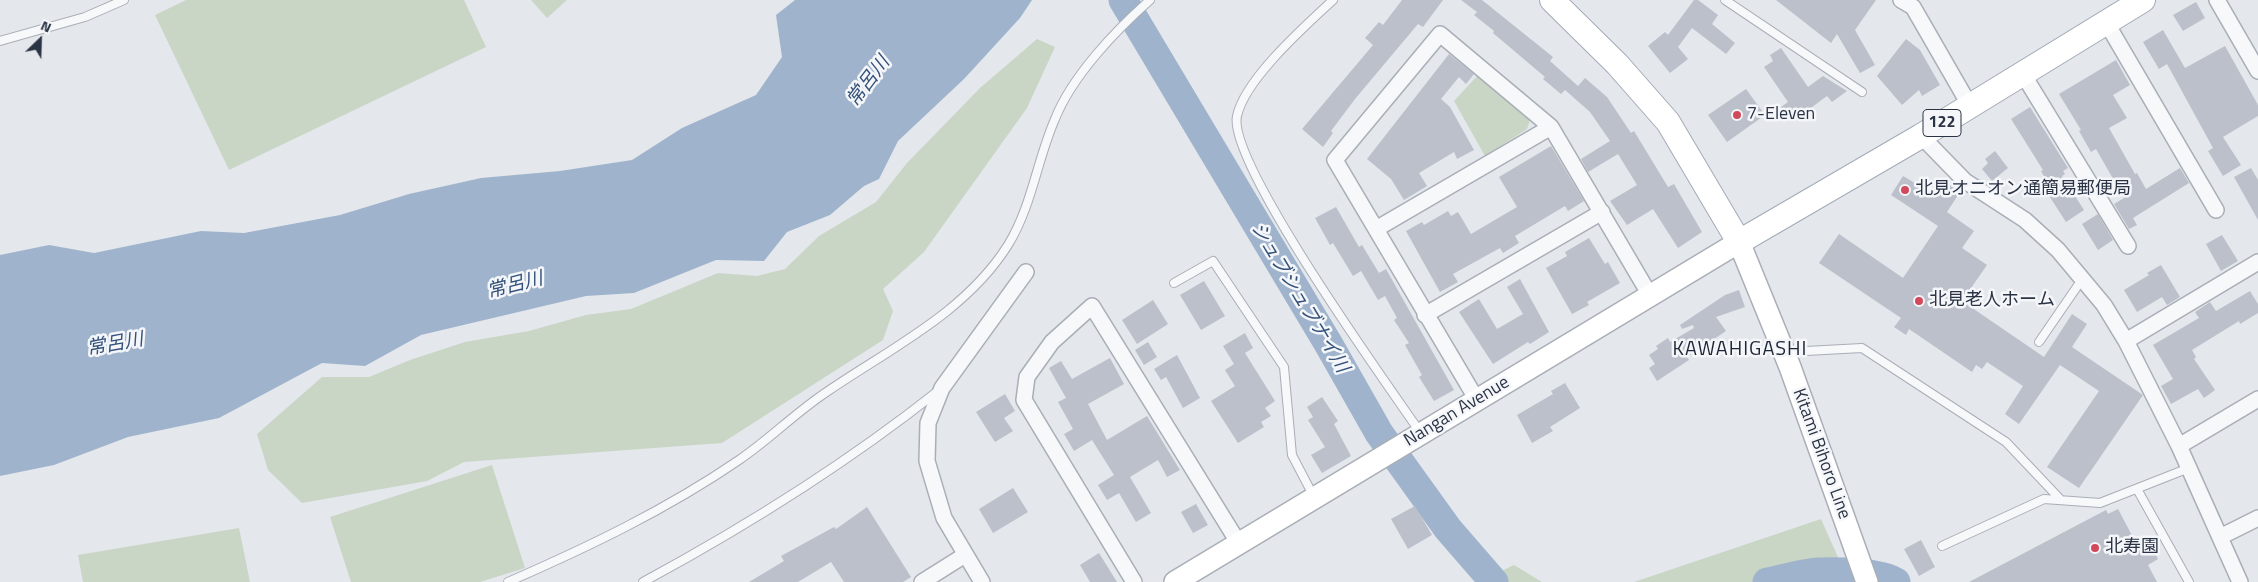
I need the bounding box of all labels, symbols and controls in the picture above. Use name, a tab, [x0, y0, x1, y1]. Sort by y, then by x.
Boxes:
text: N	[38, 14, 55, 37]
north arrow	[15, 15, 65, 65]
water label: 常呂川	[843, 52, 895, 112]
place label: 7-Eleven	[1747, 104, 1815, 126]
marker: 7-Eleven	[1731, 109, 1743, 121]
road number: 122	[1923, 110, 1961, 136]
place label: 北見オニオン通簡易郵便局	[1915, 179, 2131, 201]
marker: 北見オニオン通簡易郵便局	[1899, 184, 1911, 196]
water label: シュブシュブナイ川	[1245, 219, 1353, 377]
water label: 常呂川	[485, 268, 545, 304]
place label: 北見老人ホーム	[1929, 290, 2055, 312]
marker: 北見老人ホーム	[1913, 295, 1925, 307]
water label: 常呂川	[85, 329, 145, 361]
district label: KAWAHIGASHI	[1671, 338, 1809, 362]
street label: Nangan Avenue	[1400, 372, 1514, 452]
street label: Kitami Bihoro Line	[1787, 386, 1855, 522]
place label: 北寿園	[2105, 537, 2159, 559]
marker: 北寿園	[2089, 542, 2101, 554]

